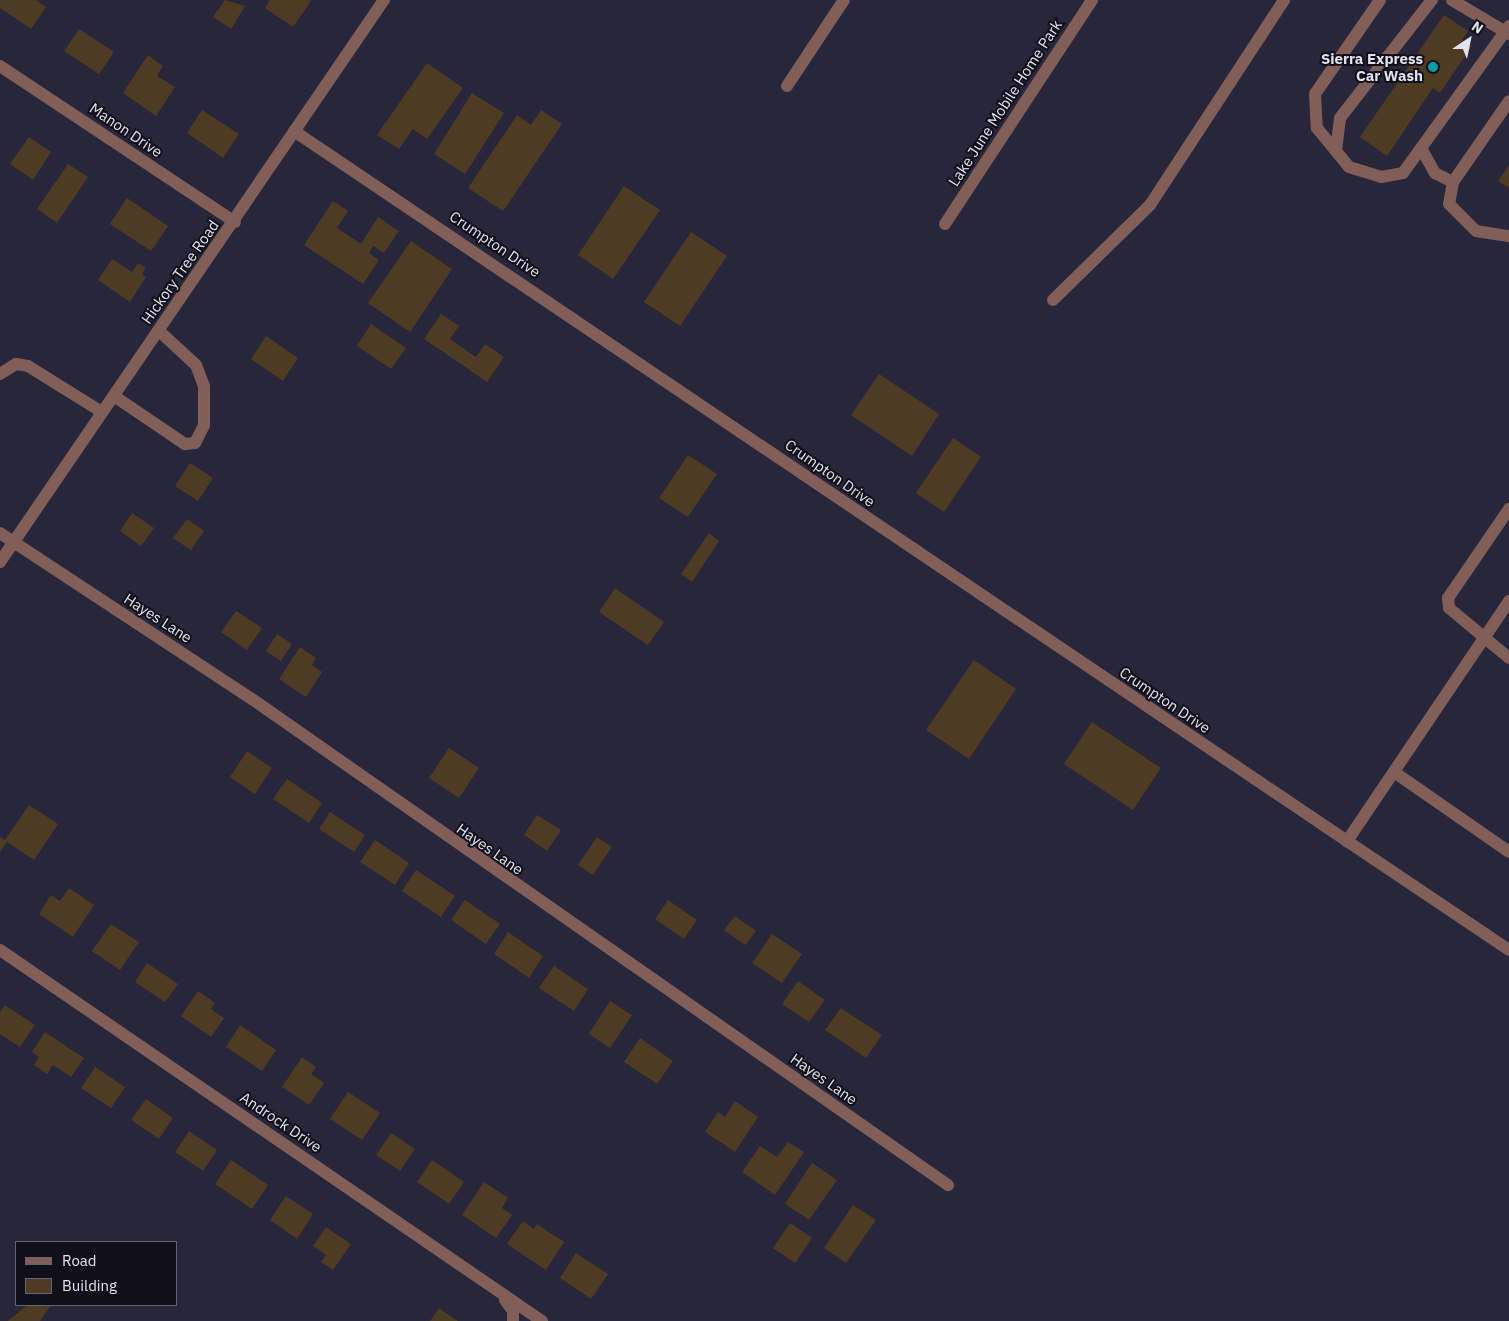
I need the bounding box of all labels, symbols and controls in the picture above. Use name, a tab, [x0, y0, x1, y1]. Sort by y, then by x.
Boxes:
north arrow	[1444, 15, 1494, 65]
street label: Lake June Mobile Home Park	[944, 17, 1066, 189]
text: N	[1468, 17, 1487, 38]
place label: Sierra Express Car Wash	[1321, 49, 1423, 84]
marker: Sierra Express Car Wash	[1427, 61, 1439, 73]
street label: Manon Drive	[86, 99, 166, 161]
street label: Crumpton Drive	[446, 207, 544, 281]
street label: Hickory Tree Road	[138, 217, 222, 327]
street label: Crumpton Drive	[782, 435, 878, 511]
street label: Hayes Lane	[121, 589, 195, 647]
street label: Crumpton Drive	[1116, 663, 1214, 737]
street label: Hayes Lane	[453, 819, 527, 879]
street label: Hayes Lane	[787, 1049, 861, 1109]
street label: Androck Drive	[237, 1088, 325, 1156]
legend	[15, 1241, 178, 1306]
text: Road	[62, 1251, 97, 1270]
text: Building	[62, 1276, 117, 1295]

